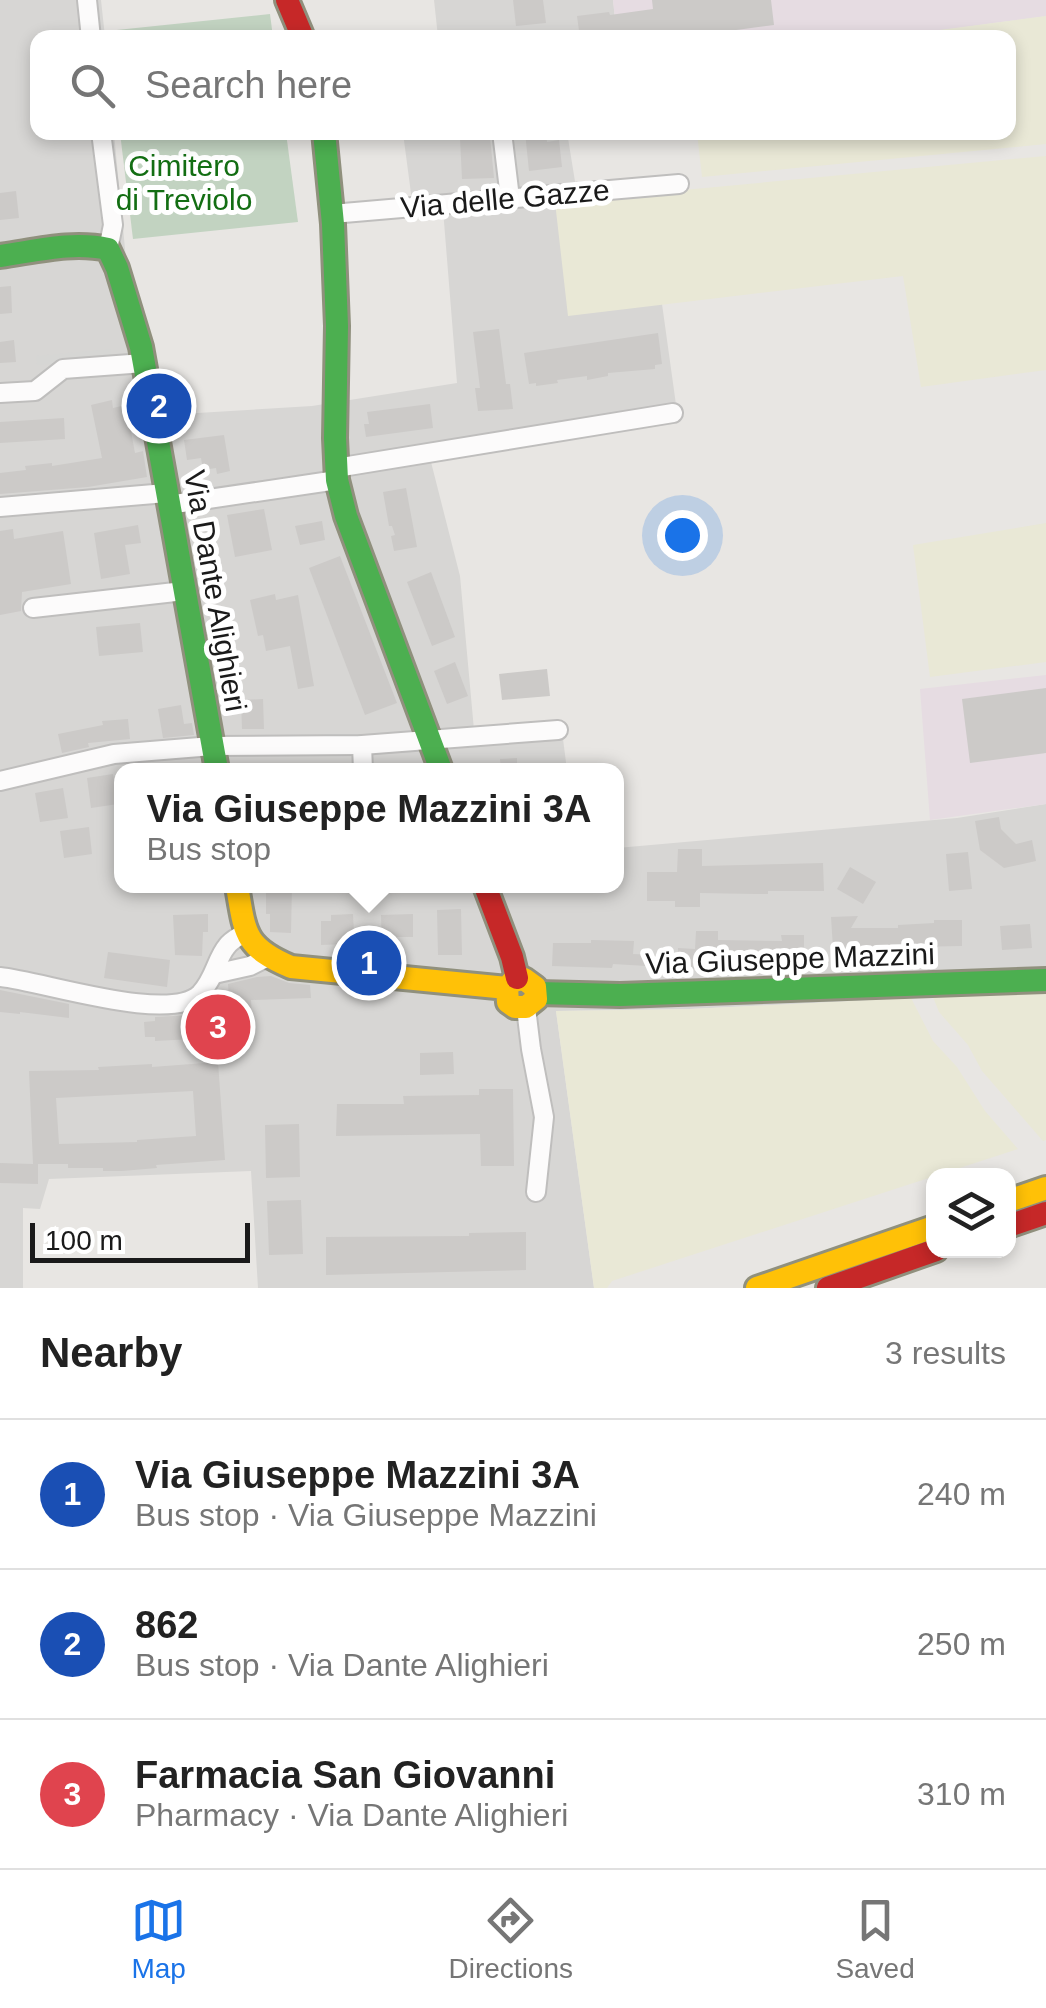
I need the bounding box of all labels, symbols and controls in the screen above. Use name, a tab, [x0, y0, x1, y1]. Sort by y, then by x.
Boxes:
search box	[30, 30, 1016, 140]
icon: search	[65, 58, 120, 113]
text: Search here	[145, 64, 352, 106]
park label: Cimitero di Treviolo	[116, 149, 252, 216]
street label: Via delle Gazze	[399, 173, 611, 224]
pin: 2	[126, 368, 192, 444]
street label: Via Dante Alighieri	[178, 468, 253, 714]
your location	[657, 510, 708, 561]
popup	[114, 763, 624, 893]
text: Via Giuseppe Mazzini 3A	[147, 788, 591, 830]
text: Bus stop	[147, 831, 271, 867]
pin: 1	[336, 926, 402, 1000]
street label: Via Giuseppe Mazzini	[645, 937, 935, 980]
pin: 3	[186, 990, 250, 1064]
map controls	[926, 1168, 1016, 1258]
button: layers	[926, 1168, 1016, 1258]
scale bar	[30, 1218, 250, 1262]
text: 100 m	[45, 1225, 123, 1256]
text: Nearby	[40, 1329, 182, 1376]
text: 3 results	[885, 1335, 1006, 1371]
text: Via Giuseppe Mazzini 3A	[135, 1454, 580, 1496]
text: 1	[64, 1476, 81, 1512]
text: 240 m	[917, 1476, 1006, 1512]
text: Bus stop · Via Giuseppe Mazzini	[135, 1497, 597, 1533]
text: 862	[135, 1604, 198, 1646]
text: 2	[64, 1626, 81, 1662]
text: 250 m	[917, 1626, 1006, 1662]
text: Bus stop · Via Dante Alighieri	[135, 1647, 549, 1683]
text: Farmacia San Giovanni	[135, 1754, 555, 1796]
text: 3	[64, 1776, 81, 1812]
text: 310 m	[917, 1776, 1006, 1812]
text: Pharmacy · Via Dante Alighieri	[135, 1797, 568, 1833]
tab: Map	[131, 1893, 186, 1985]
tab: Directions	[449, 1893, 573, 1985]
tab: Saved	[835, 1893, 915, 1985]

